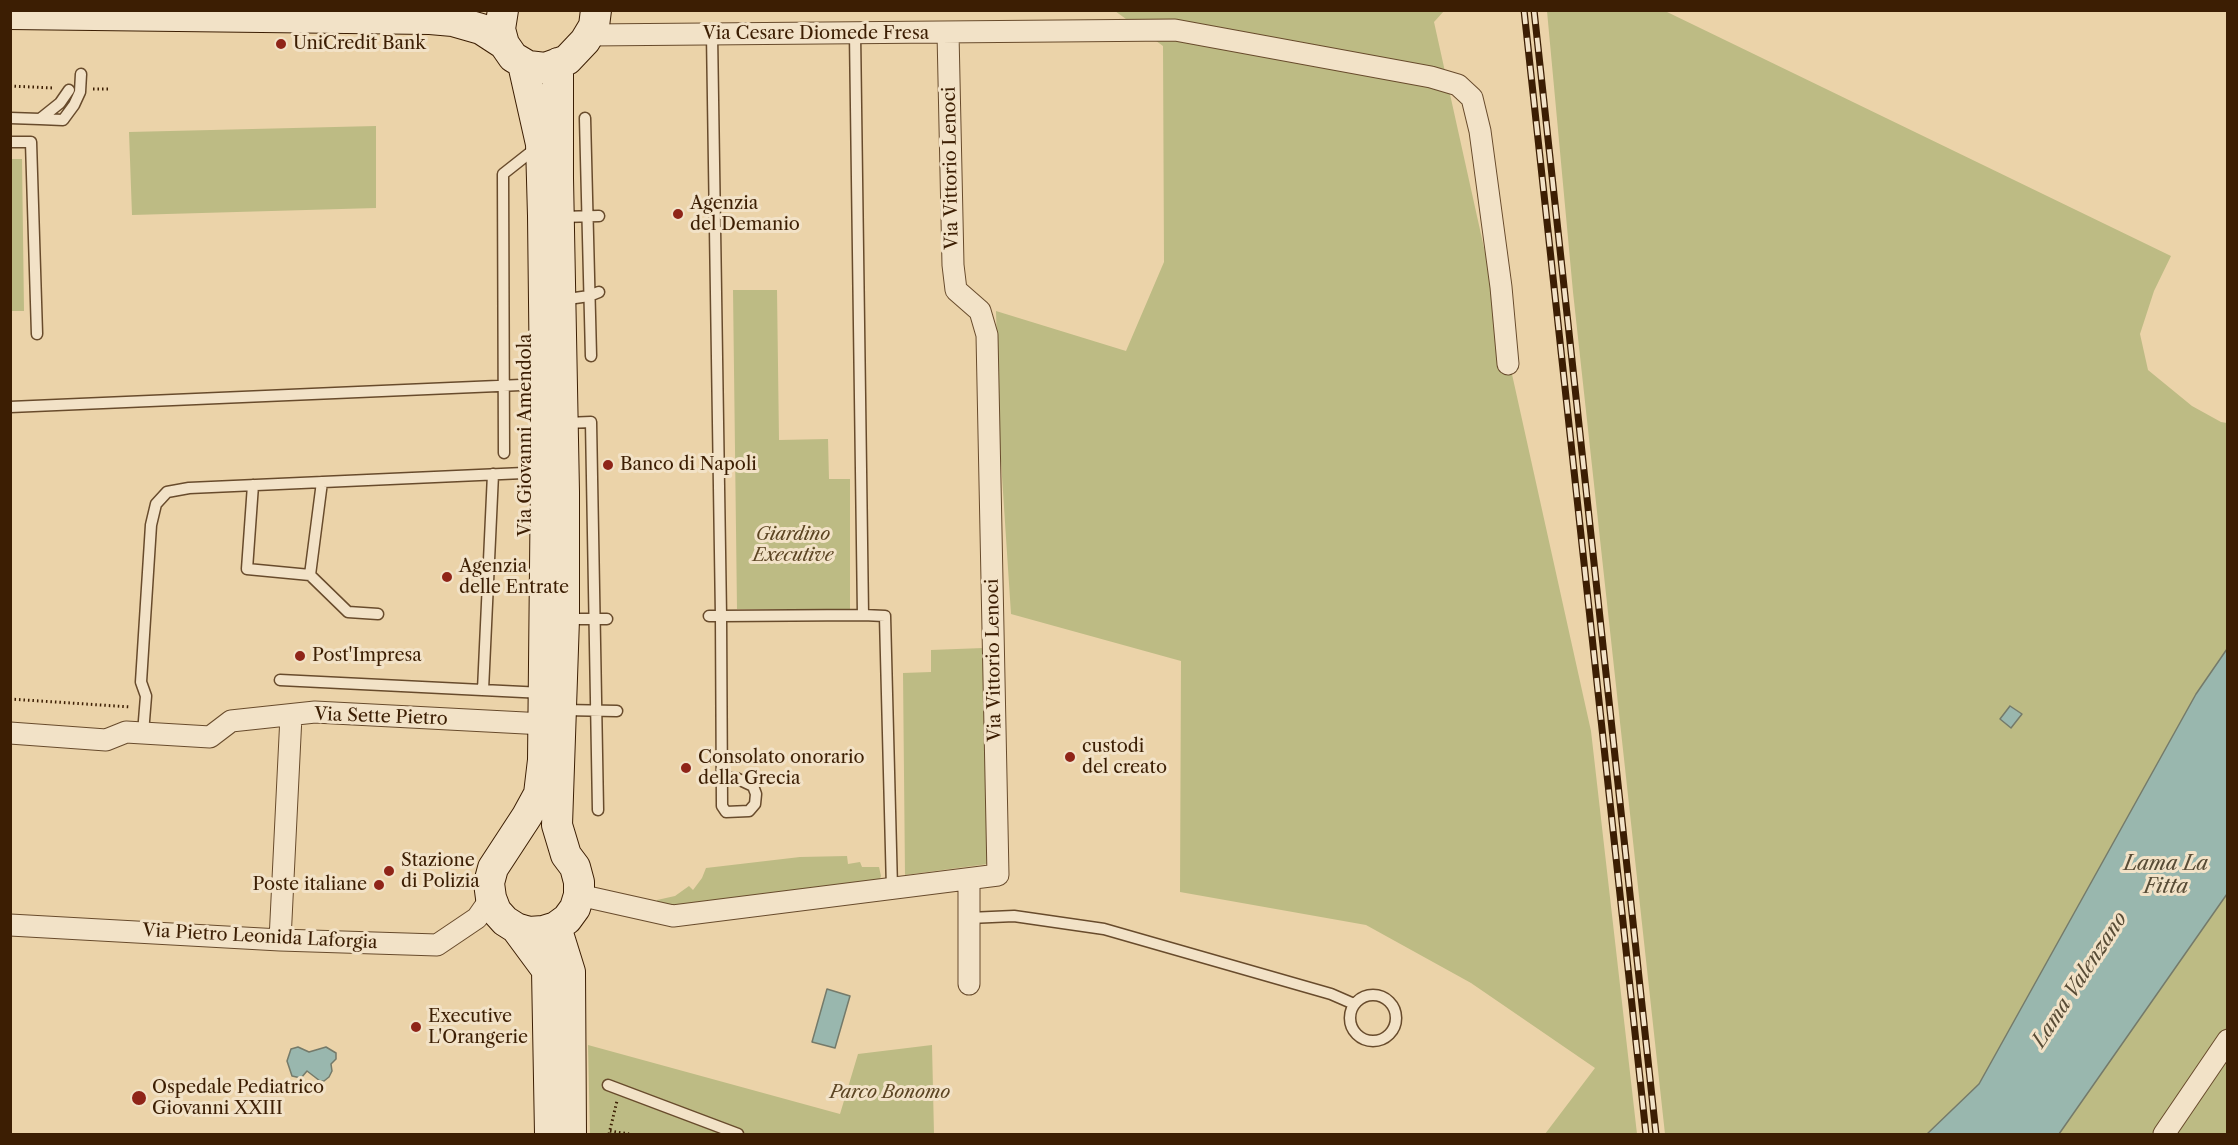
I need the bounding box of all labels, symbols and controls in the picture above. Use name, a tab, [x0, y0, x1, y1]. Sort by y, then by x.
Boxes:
street label: Via Cesare Diomede Fresa	[703, 23, 929, 45]
place label: UniCredit Bank	[293, 33, 426, 55]
marker: UniCredit Bank	[274, 37, 288, 51]
street label: Via Vittorio Lenoci	[939, 86, 963, 250]
place label: Agenzia del Demanio	[690, 193, 800, 236]
marker: Agenzia del Demanio	[671, 207, 685, 221]
street label: Via Giovanni Amendola	[515, 333, 537, 537]
place label: Banco di Napoli	[620, 454, 757, 476]
marker: Banco di Napoli	[601, 458, 615, 472]
park label: Giardino Executive	[753, 524, 833, 566]
place label: Agenzia delle Entrate	[459, 556, 569, 598]
marker: Agenzia delle Entrate	[440, 570, 454, 584]
street label: Via Vittorio Lenoci	[982, 578, 1006, 742]
place label: Post'Impresa	[312, 645, 422, 667]
marker: Post'Impresa	[293, 649, 307, 663]
street label: Via Sette Pietro	[314, 704, 448, 730]
place label: custodi del creato	[1082, 736, 1167, 778]
place label: Consolato onorario della Grecia	[698, 747, 865, 789]
marker: custodi del creato	[1063, 750, 1077, 764]
marker: Consolato onorario della Grecia	[679, 761, 693, 775]
place label: Stazione di Polizia	[401, 850, 480, 892]
water label: Lama La Fitta	[2124, 852, 2208, 899]
marker: Stazione di Polizia	[382, 864, 396, 878]
place label: Poste italiane	[253, 874, 367, 896]
marker: Poste italiane	[372, 878, 386, 892]
water label: Lama Valenzano	[2027, 908, 2133, 1052]
street label: Via Pietro Leonida Laforgia	[142, 920, 378, 954]
place label: Executive L'Orangerie	[428, 1006, 528, 1048]
marker: Executive L'Orangerie	[409, 1020, 423, 1034]
place label: Ospedale Pediatrico Giovanni XXIII	[152, 1077, 324, 1120]
park label: Parco Bonomo	[830, 1082, 950, 1104]
marker: Ospedale Pediatrico Giovanni XXIII	[130, 1089, 148, 1107]

